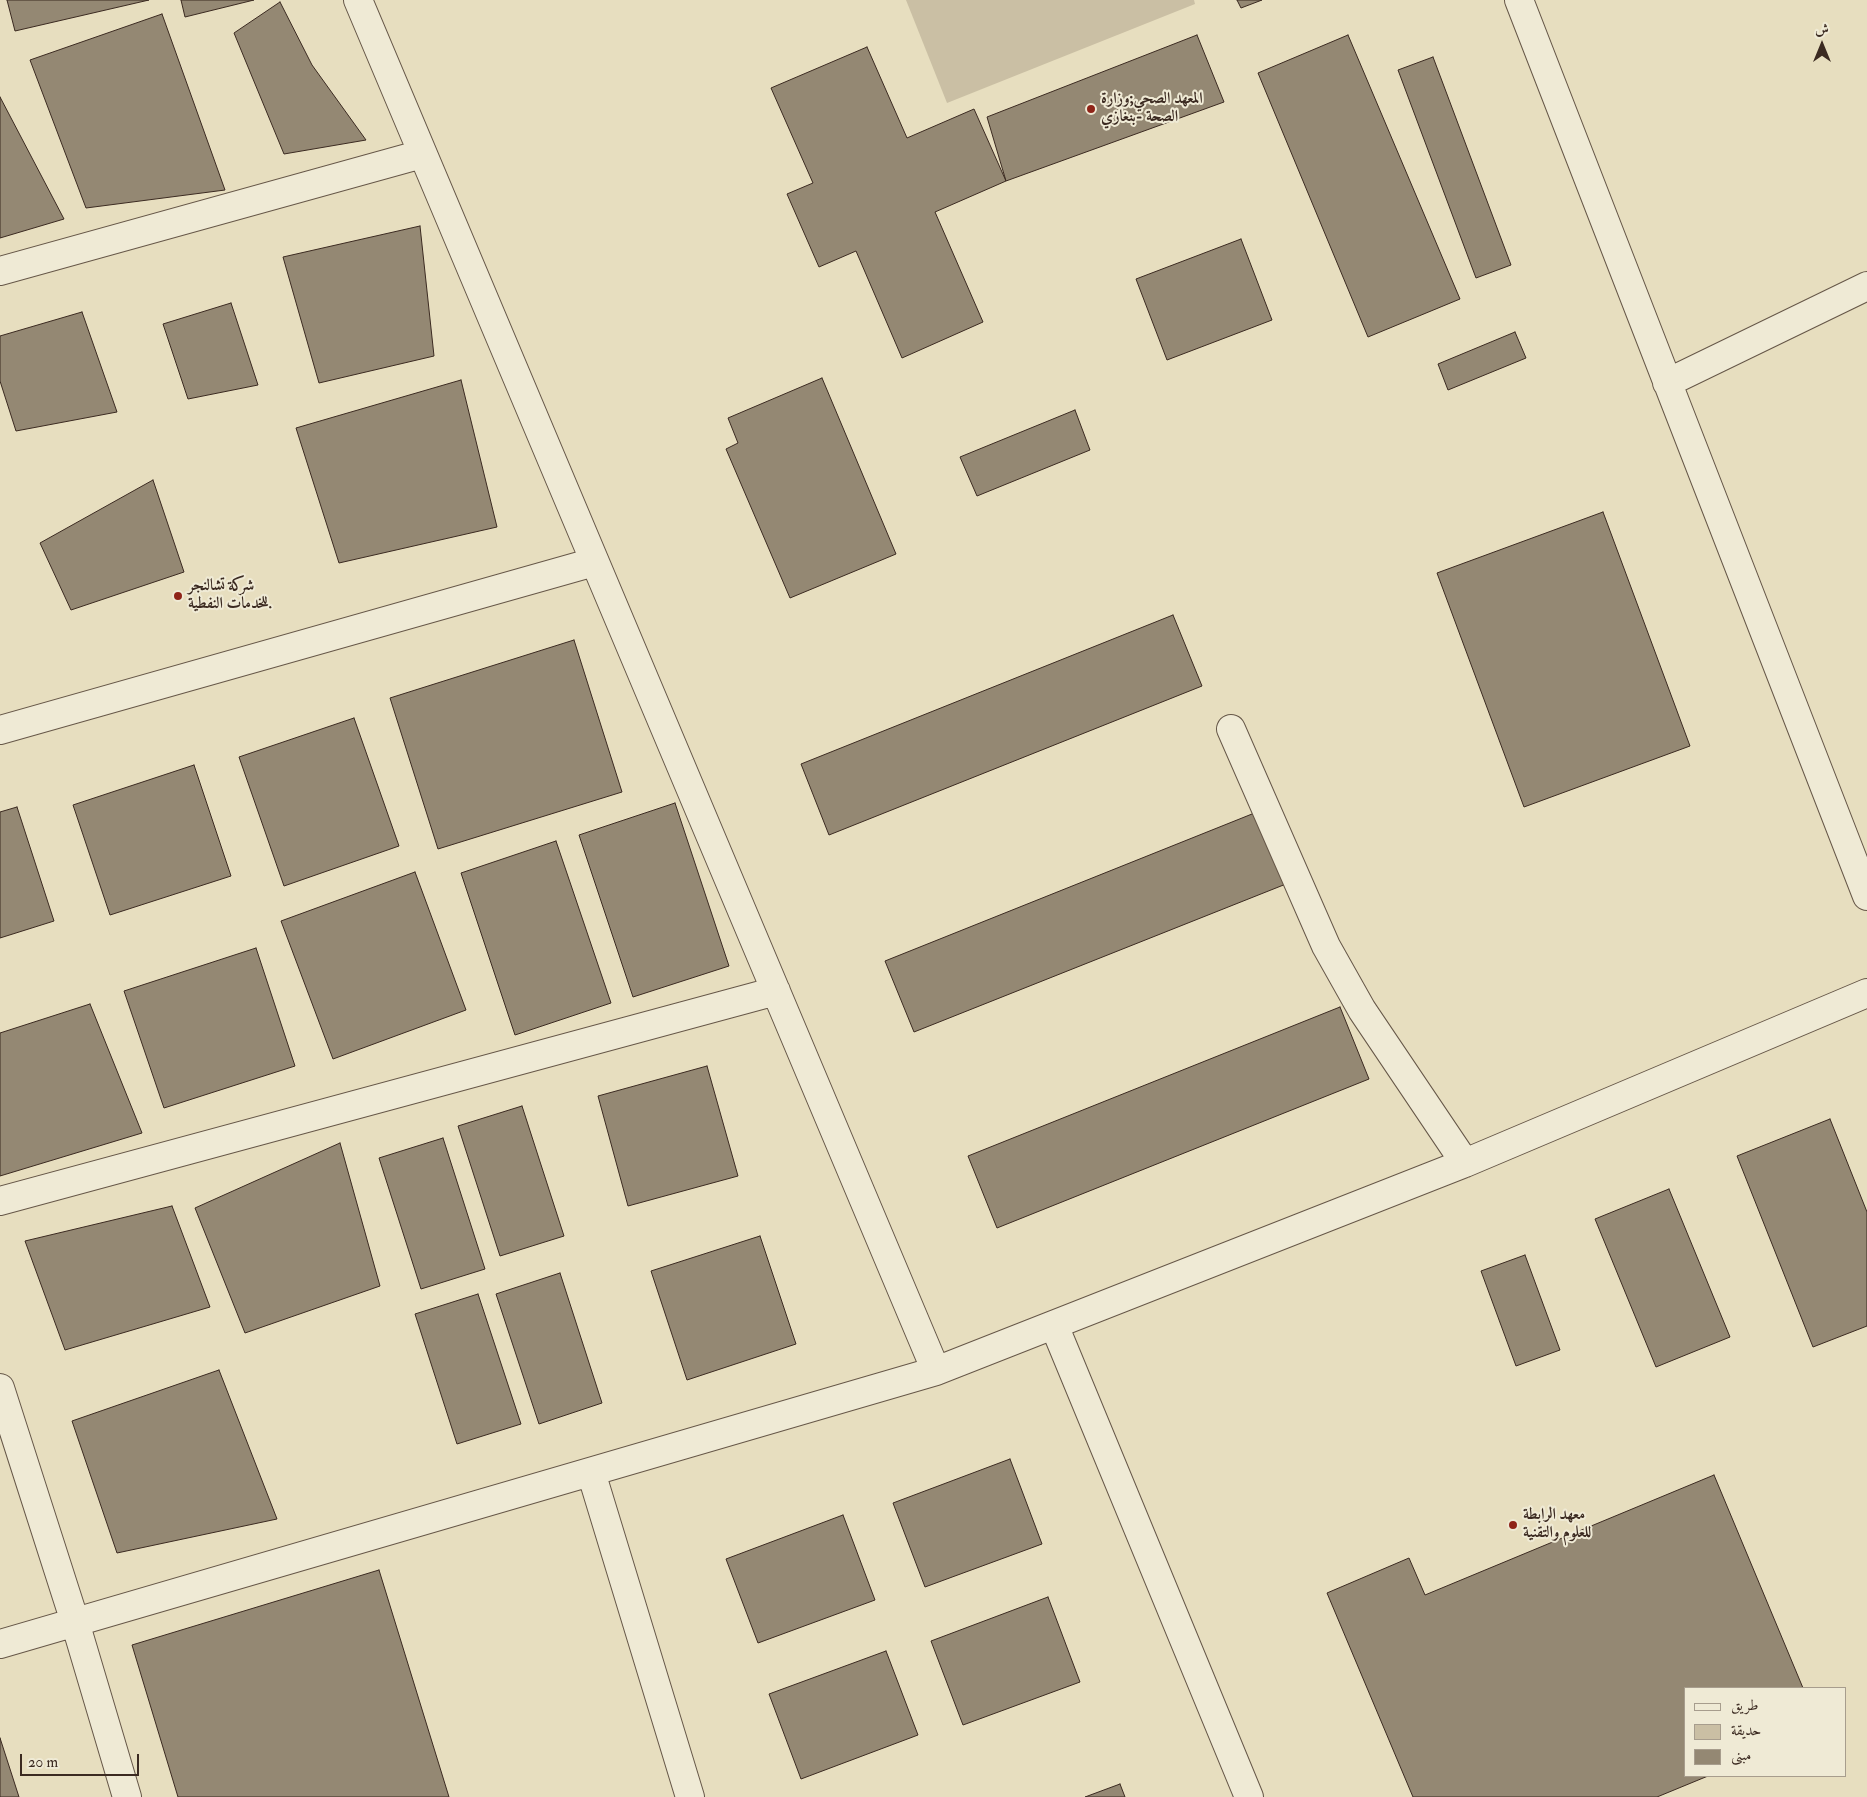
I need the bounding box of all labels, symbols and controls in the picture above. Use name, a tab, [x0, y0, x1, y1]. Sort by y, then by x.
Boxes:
north arrow	[1797, 20, 1847, 70]
text: ش	[1815, 21, 1829, 38]
place label: المعهد الصحي;وزارة الصحة -بنغازي	[1101, 90, 1203, 128]
marker: المعهد الصحي;وزارة الصحة -بنغازي	[1085, 103, 1097, 115]
place label: شركة تشالنجر للخدمات النفطية.	[188, 577, 272, 615]
marker: شركة تشالنجر للخدمات النفطية.	[172, 590, 184, 602]
place label: معهد الرابطة للعلوم والتقنية	[1523, 1506, 1591, 1544]
marker: معهد الرابطة للعلوم والتقنية	[1507, 1519, 1519, 1531]
legend	[1684, 1687, 1847, 1777]
text: طريق	[1731, 1696, 1758, 1715]
text: حديقة	[1731, 1721, 1761, 1740]
scale bar	[22, 1744, 141, 1776]
text: مبنى	[1731, 1746, 1751, 1765]
text: 20 m	[28, 1753, 58, 1772]

